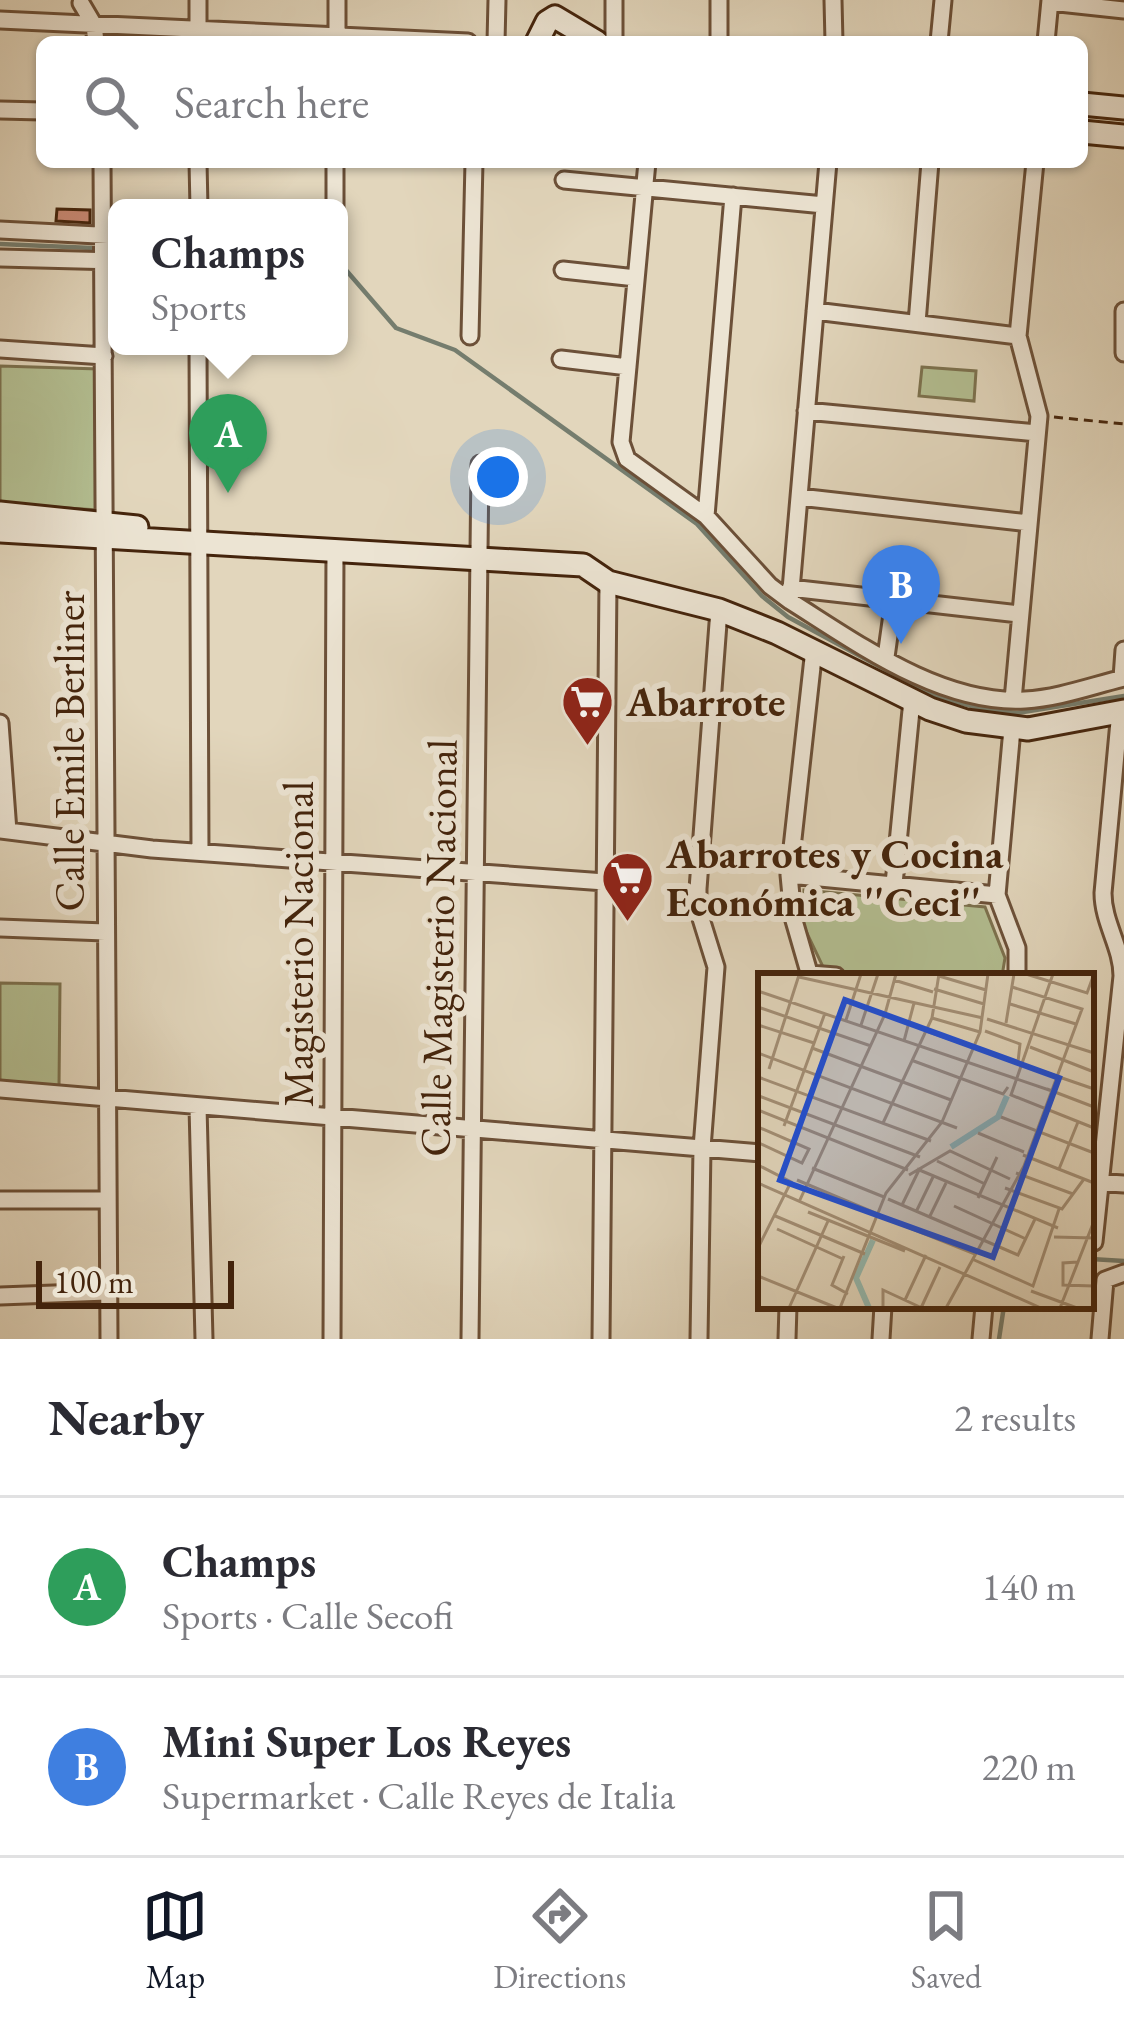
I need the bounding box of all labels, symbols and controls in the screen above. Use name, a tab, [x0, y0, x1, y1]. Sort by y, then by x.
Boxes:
search box	[36, 36, 1088, 168]
icon: search	[78, 69, 144, 135]
text: Search here	[174, 73, 369, 131]
popup	[108, 199, 348, 355]
text: Champs	[151, 223, 305, 281]
text: Sports	[151, 281, 247, 332]
pin: A	[189, 394, 267, 493]
your location	[468, 447, 528, 507]
pin: B	[862, 545, 940, 644]
street label: Calle Emile Berliner	[42, 590, 97, 912]
supermarket icon: Abarrote	[559, 673, 615, 747]
place label: Abarrote	[625, 674, 786, 729]
street label: Calle Magisterio Nacional	[407, 739, 470, 1157]
street label: Magisterio Nacional	[271, 781, 326, 1107]
place label: Abarrotes y Cocina Económica ''Ceci''	[665, 826, 1004, 929]
supermarket icon: Abarrotes y Cocina Económica ''Ceci''	[599, 849, 655, 923]
inset map	[758, 973, 1094, 1309]
scale bar	[36, 1255, 234, 1308]
text: 100 m	[54, 1260, 134, 1303]
text: Nearby	[48, 1384, 204, 1450]
text: 2 results	[954, 1392, 1076, 1443]
text: Champs	[162, 1532, 316, 1590]
text: A	[73, 1561, 101, 1612]
text: 140 m	[982, 1561, 1076, 1612]
text: Sports · Calle Secofi	[162, 1590, 454, 1641]
text: Mini Super Los Reyes	[162, 1712, 571, 1770]
text: B	[75, 1741, 99, 1792]
text: 220 m	[982, 1741, 1076, 1792]
text: Supermarket · Calle Reyes de Italia	[162, 1770, 675, 1821]
tab: Map	[142, 1883, 208, 1998]
tab: Directions	[493, 1883, 626, 1998]
tab: Saved	[911, 1883, 982, 1998]

